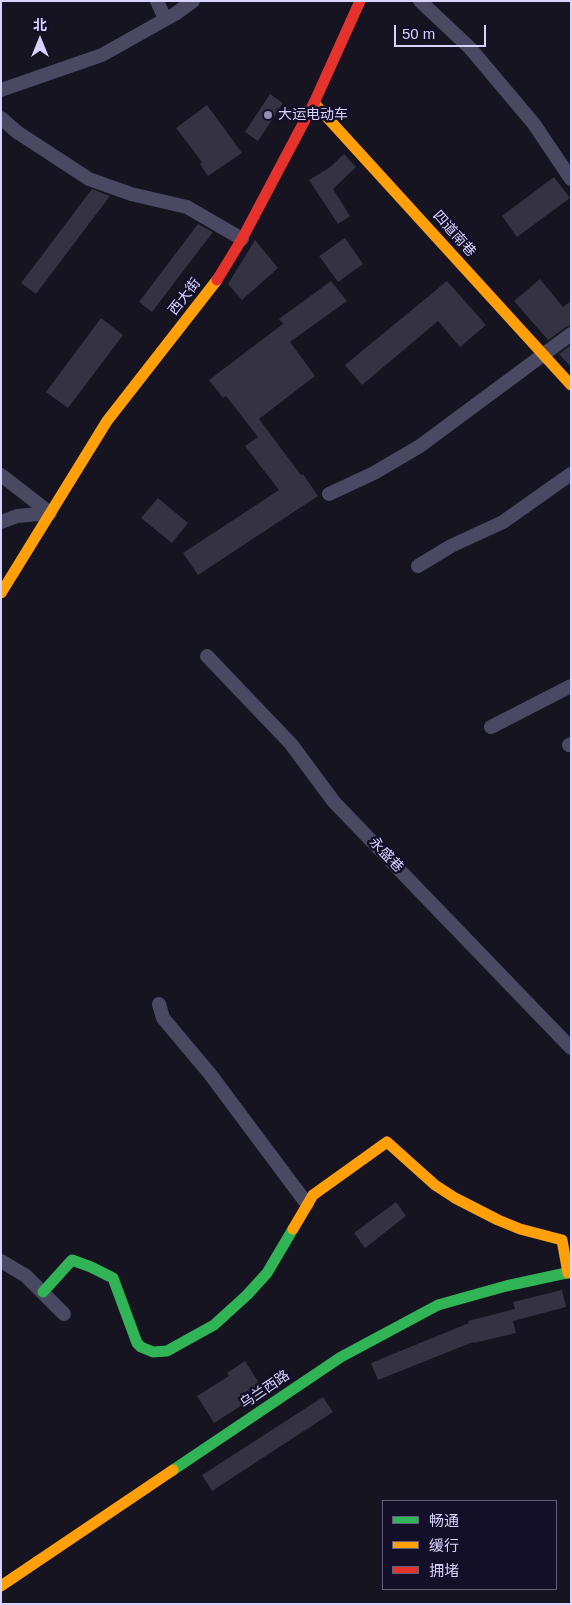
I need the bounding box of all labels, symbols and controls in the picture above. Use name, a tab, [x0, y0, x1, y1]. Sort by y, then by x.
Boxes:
north arrow	[15, 15, 65, 65]
scale bar	[397, 15, 490, 47]
text: 北	[33, 17, 47, 33]
text: 50 m	[402, 25, 435, 42]
place label: 大运电动车	[278, 107, 348, 123]
marker: 大运电动车	[262, 109, 274, 121]
street label: 四道南巷	[429, 208, 479, 260]
street label: 西大街	[165, 275, 205, 319]
street label: 永盛巷	[365, 834, 407, 876]
street label: 乌兰西路	[237, 1367, 293, 1413]
legend	[382, 1500, 557, 1590]
text: 畅通	[429, 1512, 459, 1529]
text: 缓行	[429, 1537, 459, 1554]
text: 拥堵	[429, 1562, 459, 1579]

